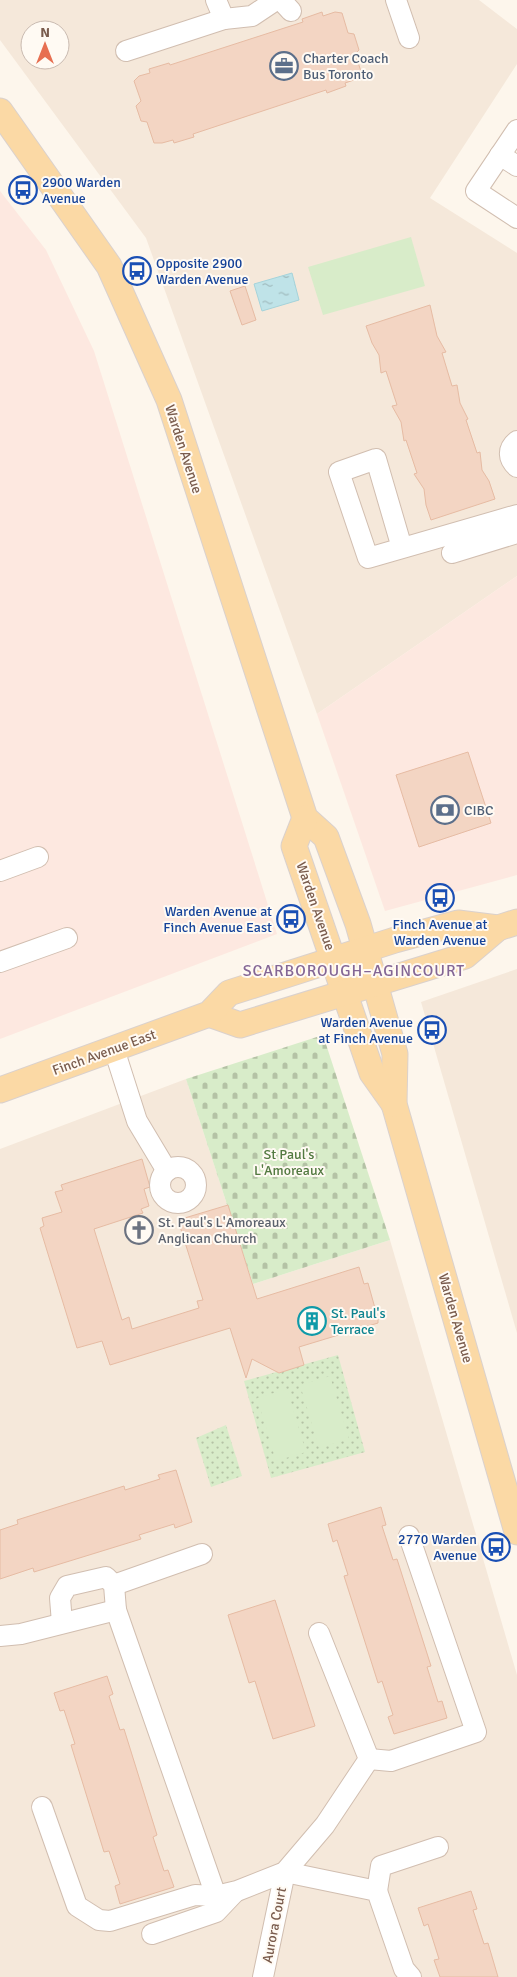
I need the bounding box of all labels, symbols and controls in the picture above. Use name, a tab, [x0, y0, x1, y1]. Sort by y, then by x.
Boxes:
north arrow	[20, 20, 70, 70]
text: N	[40, 24, 50, 41]
place label: Charter Coach Bus Toronto	[303, 50, 389, 83]
office icon: Charter Coach Bus Toronto	[269, 51, 299, 81]
place label: 2900 Warden Avenue	[42, 174, 121, 207]
bus stop icon: 2900 Warden Avenue	[8, 175, 38, 205]
place label: Opposite 2900 Warden Avenue	[156, 255, 248, 288]
bus stop icon: Opposite 2900 Warden Avenue	[122, 256, 152, 286]
street label: Warden Avenue	[161, 403, 206, 496]
bank icon: CIBC	[430, 795, 460, 825]
place label: CIBC	[464, 802, 493, 819]
street label: Warden Avenue	[292, 860, 339, 953]
bus stop icon: Finch Avenue at Warden Avenue	[425, 883, 455, 913]
place label: Warden Avenue at Finch Avenue East	[163, 903, 272, 936]
bus stop icon: Warden Avenue at Finch Avenue East	[276, 904, 306, 934]
place label: Finch Avenue at Warden Avenue	[393, 916, 487, 949]
district label: SCARBOROUGH–AGINCOURT	[243, 961, 465, 981]
place label: Warden Avenue at Finch Avenue	[318, 1014, 413, 1047]
bus stop icon: Warden Avenue at Finch Avenue	[417, 1015, 447, 1045]
street label: Finch Avenue East	[50, 1026, 158, 1079]
park label: St Paul's L'Amoreaux	[254, 1146, 325, 1179]
place label: St. Paul's L'Amoreaux Anglican Church	[158, 1214, 286, 1247]
church icon: St. Paul's L'Amoreaux Anglican Church	[124, 1215, 154, 1245]
street label: Warden Avenue	[435, 1271, 476, 1365]
place label: St. Paul's Terrace	[331, 1305, 386, 1338]
building icon: St. Paul's Terrace	[297, 1306, 327, 1336]
place label: 2770 Warden Avenue	[398, 1531, 477, 1564]
bus stop icon: 2770 Warden Avenue	[481, 1532, 511, 1562]
street label: Aurora Court	[259, 1886, 290, 1965]

